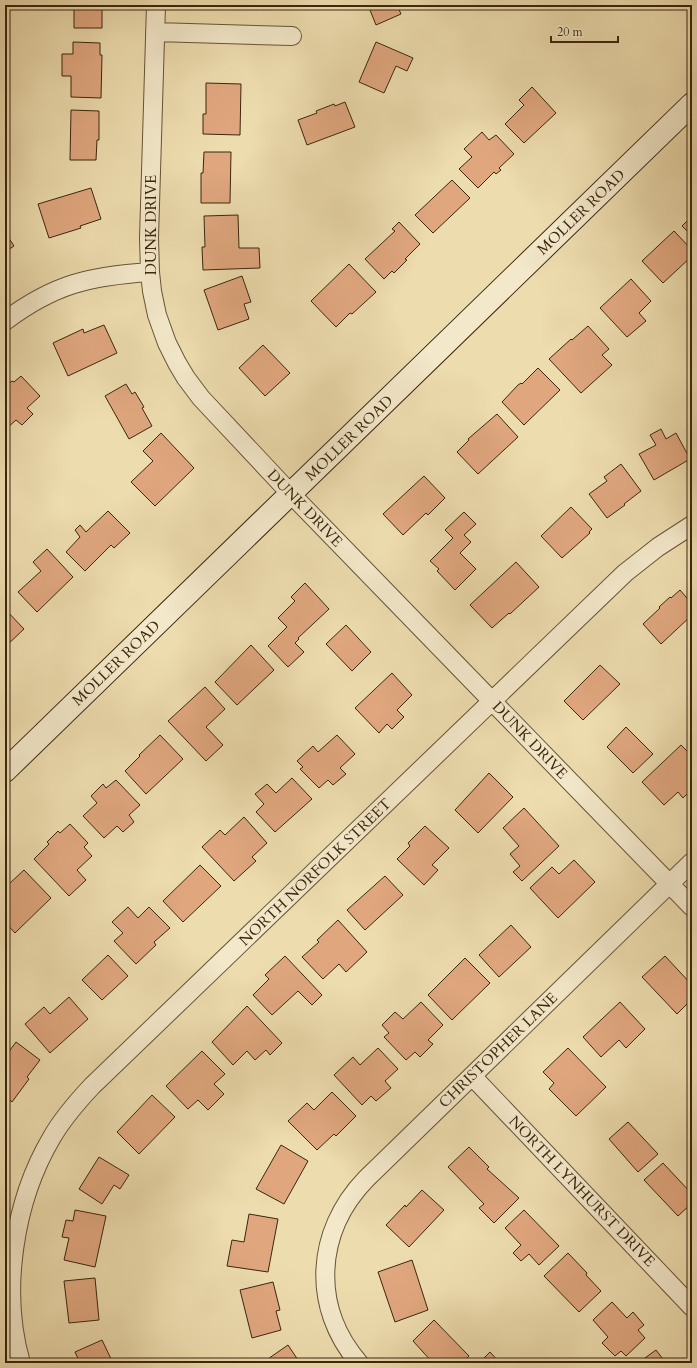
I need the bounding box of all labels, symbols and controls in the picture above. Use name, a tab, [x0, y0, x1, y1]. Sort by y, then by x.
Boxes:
scale bar	[551, 18, 618, 44]
text: 20 m	[557, 24, 584, 40]
street label: MOLLER ROAD	[533, 165, 629, 259]
street label: DUNK DRIVE	[141, 175, 161, 275]
street label: MOLLER ROAD	[301, 391, 397, 485]
street label: DUNK DRIVE	[263, 465, 347, 551]
street label: MOLLER ROAD	[68, 616, 164, 710]
street label: DUNK DRIVE	[488, 697, 572, 783]
street label: NORTH NORFOLK STREET	[235, 794, 395, 950]
street label: CHRISTOPHER LANE	[434, 988, 562, 1112]
street label: NORTH LYNHURST DRIVE	[504, 1111, 660, 1271]

